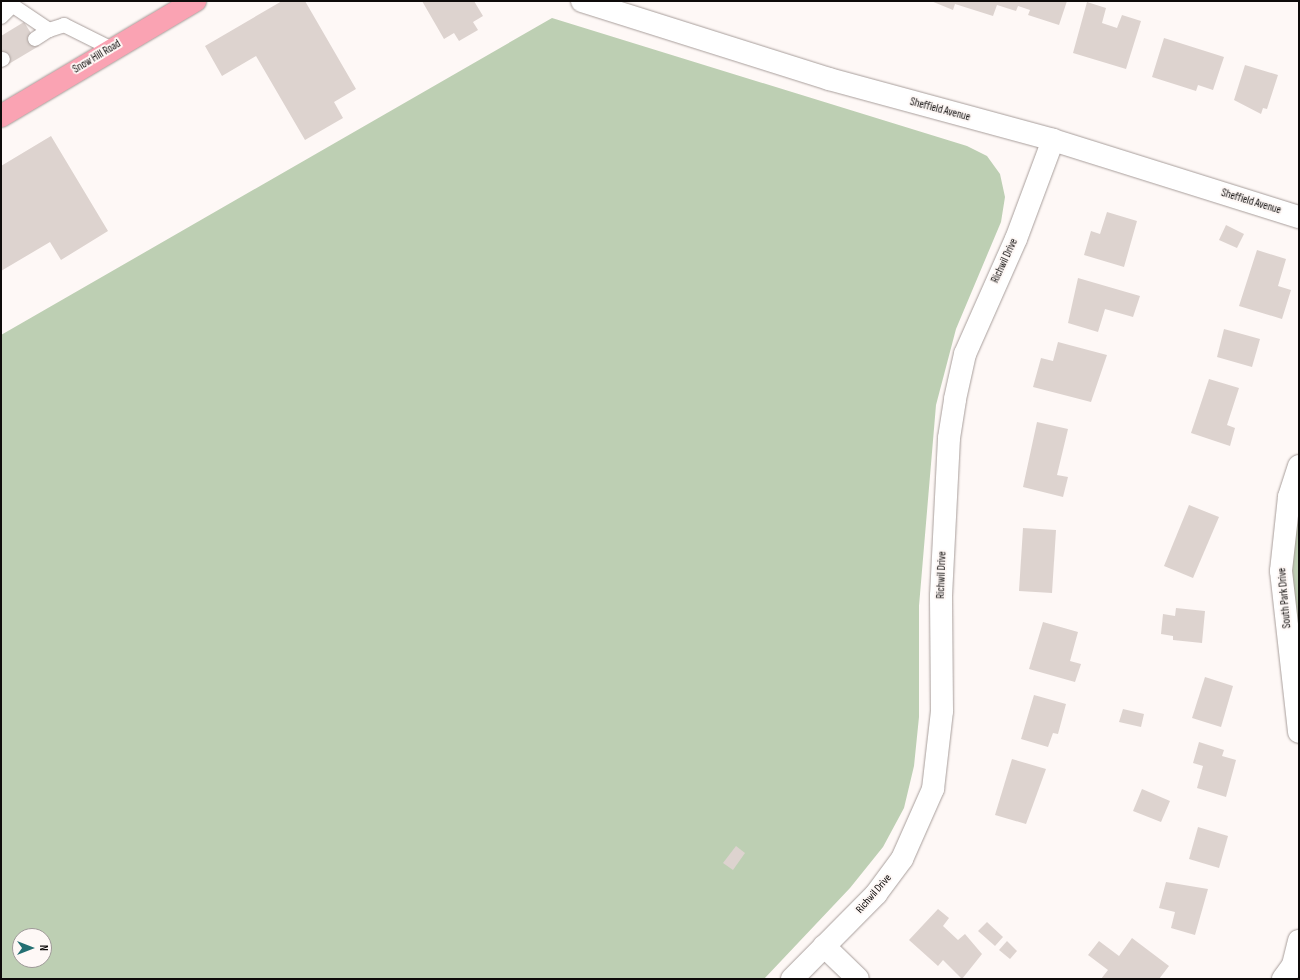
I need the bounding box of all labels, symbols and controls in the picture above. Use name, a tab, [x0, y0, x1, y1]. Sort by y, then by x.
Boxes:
street label: Snow Hill Road	[71, 38, 123, 76]
street label: Sheffield Avenue	[908, 96, 972, 124]
street label: Sheffield Avenue	[1219, 187, 1283, 217]
street label: Richwil Drive	[989, 237, 1021, 285]
street label: Richwil Drive	[935, 551, 949, 599]
street label: South Park Drive	[1276, 567, 1294, 629]
street label: Richwil Drive	[853, 872, 895, 916]
north arrow	[12, 928, 52, 968]
text: N	[37, 945, 50, 951]

